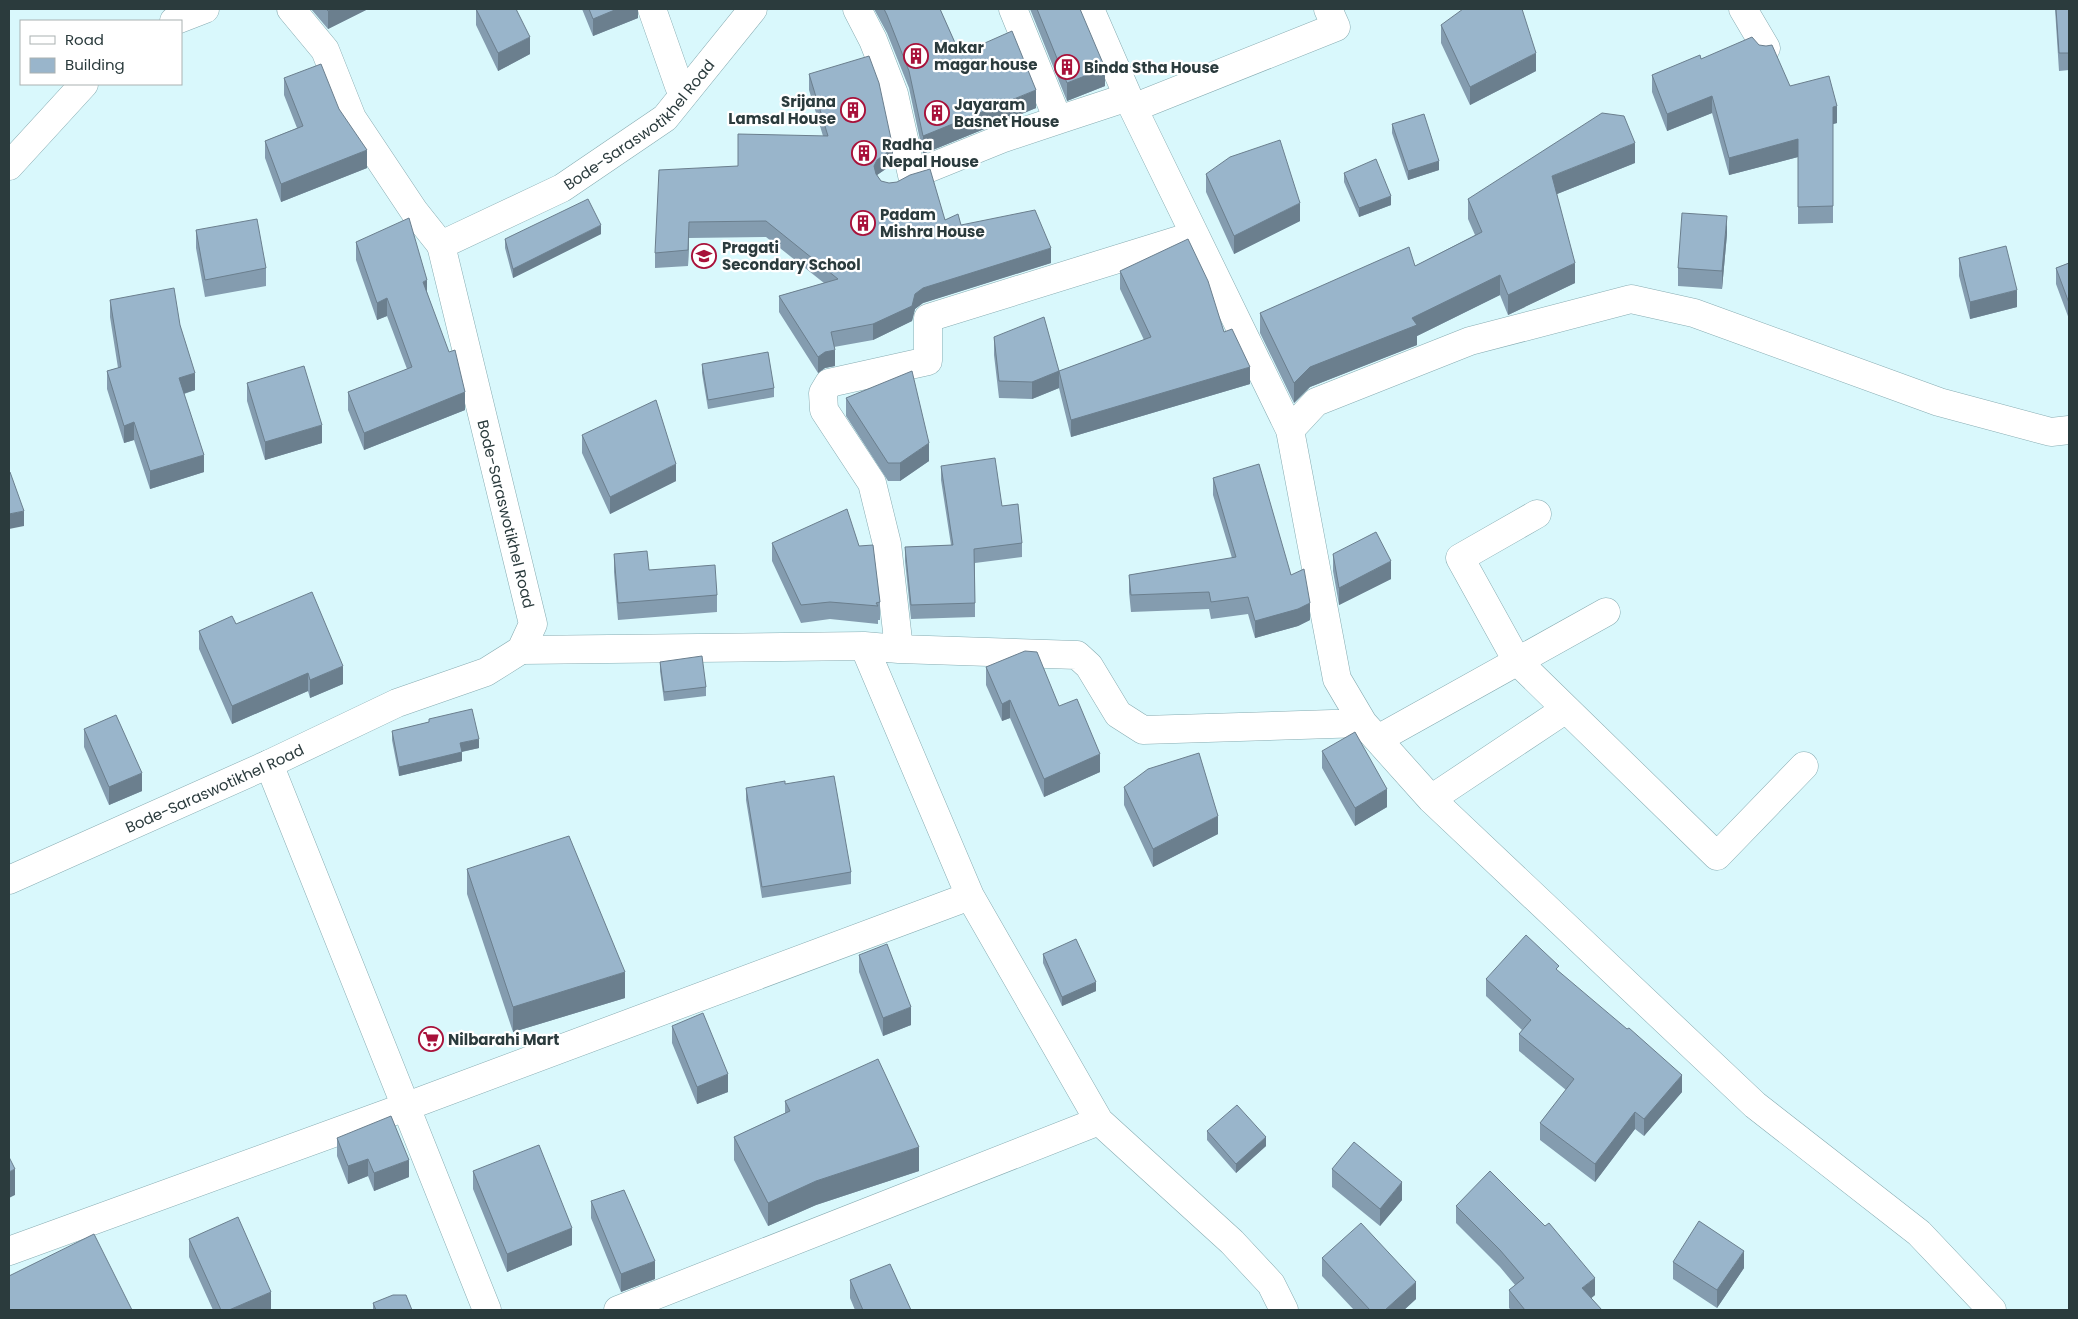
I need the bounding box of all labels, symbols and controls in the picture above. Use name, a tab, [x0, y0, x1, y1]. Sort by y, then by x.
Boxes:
legend	[20, 20, 182, 85]
text: Road	[65, 29, 104, 50]
place label: Makar magar house	[934, 37, 1037, 75]
building icon: Makar magar house	[903, 43, 929, 69]
text: Building	[65, 54, 125, 75]
building icon: Binda Stha House	[1054, 54, 1080, 80]
street label: Bode-Saraswotikhel Road	[559, 55, 719, 195]
place label: Binda Stha House	[1084, 57, 1219, 78]
place label: Srijana Lamsal House	[728, 91, 836, 129]
place label: Jayaram Basnet House	[954, 94, 1059, 132]
building icon: Srijana Lamsal House	[840, 97, 866, 123]
building icon: Jayaram Basnet House	[924, 100, 950, 126]
place label: Radha Nepal House	[882, 134, 979, 172]
building icon: Radha Nepal House	[851, 140, 877, 166]
place label: Padam Mishra House	[880, 204, 985, 242]
building icon: Padam Mishra House	[850, 210, 876, 236]
place label: Pragati Secondary School	[722, 237, 861, 275]
school or university icon: Pragati Secondary School	[691, 243, 717, 269]
street label: Bode-Saraswotikhel Road	[472, 418, 540, 610]
street label: Bode-Saraswotikhel Road	[122, 739, 307, 837]
supermarket icon: Nilbarahi Mart	[418, 1026, 444, 1052]
place label: Nilbarahi Mart	[448, 1029, 559, 1050]

